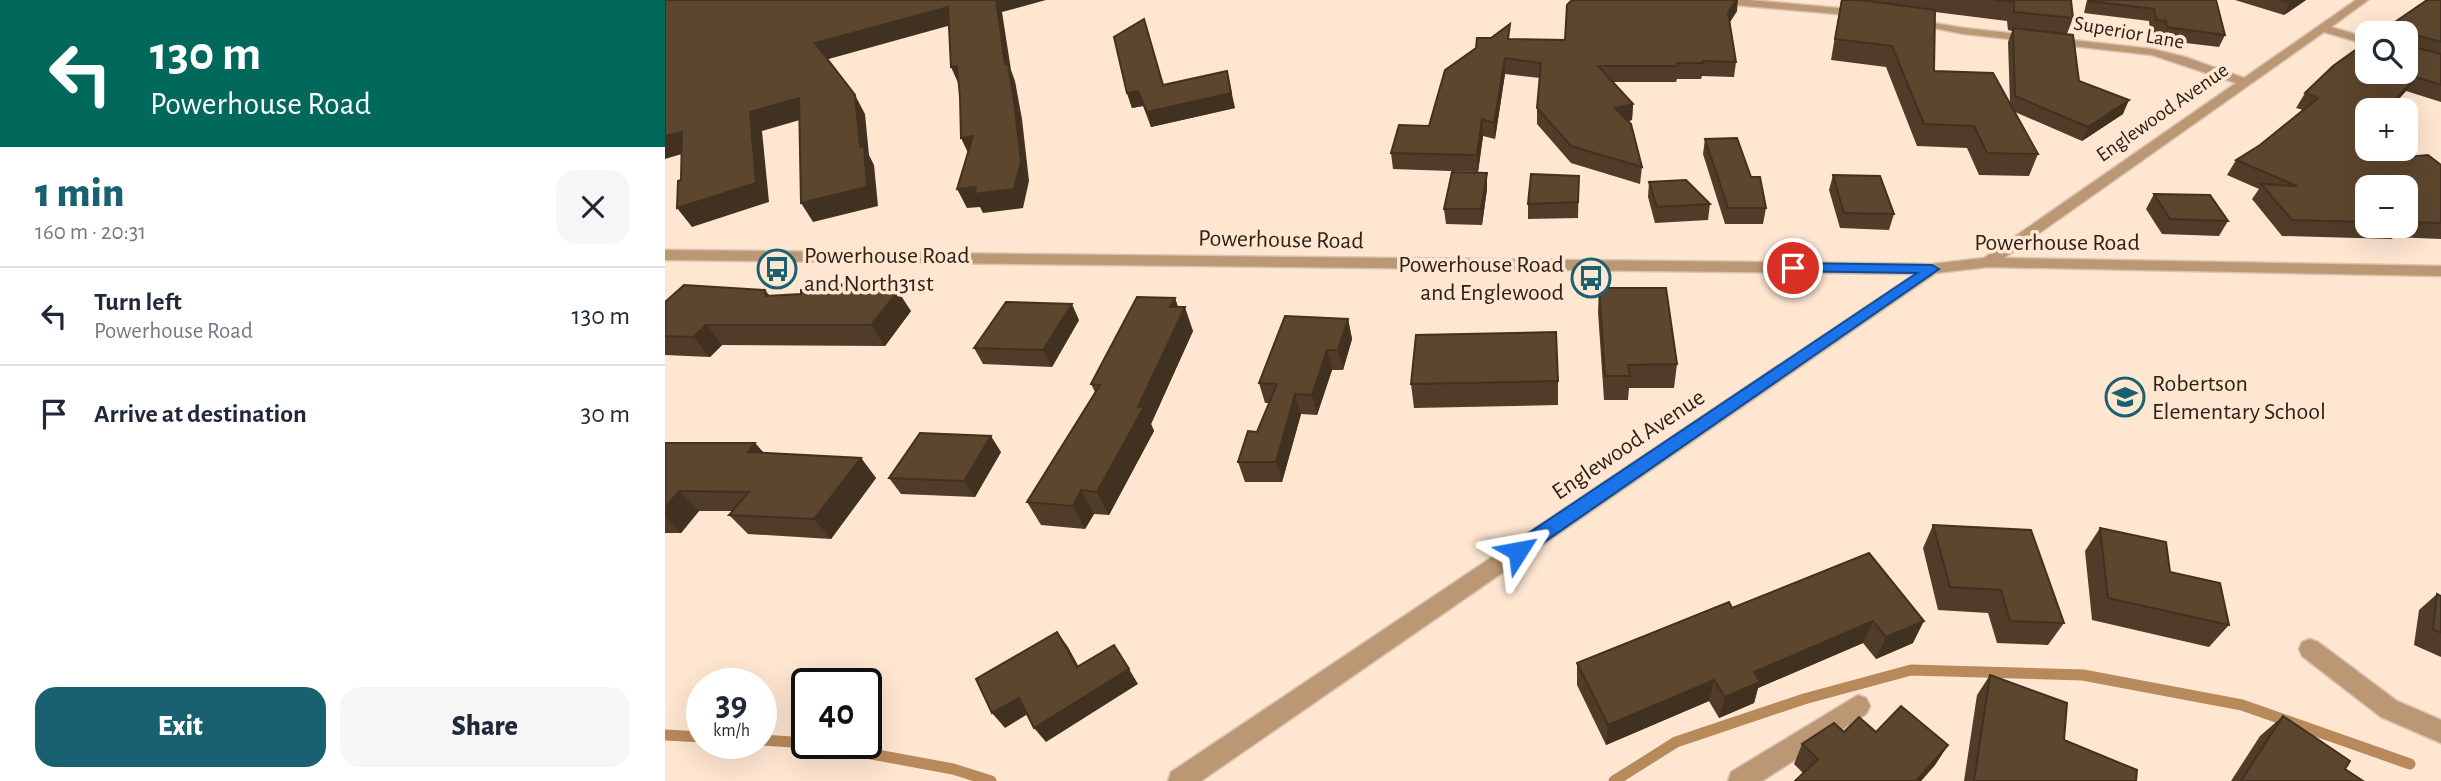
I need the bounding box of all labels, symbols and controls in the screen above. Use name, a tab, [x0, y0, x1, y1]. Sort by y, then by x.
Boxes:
street label: Superior Lane	[2072, 12, 2186, 53]
map controls	[2355, 21, 2418, 238]
button: search	[2355, 21, 2418, 84]
icon: left	[35, 28, 126, 119]
text: 130 m	[150, 30, 261, 79]
street label: Englewood Avenue	[2092, 59, 2232, 166]
text: Powerhouse Road	[150, 88, 371, 120]
button: +	[2355, 98, 2418, 161]
button: close	[556, 170, 630, 244]
text: 1 min	[35, 172, 124, 214]
button: −	[2355, 175, 2418, 238]
text: 160 m · 20:31	[35, 221, 146, 244]
street label: Powerhouse Road	[1198, 227, 1364, 253]
street label: Powerhouse Road	[1974, 231, 2140, 255]
pin	[1763, 238, 1823, 298]
place label: Powerhouse Road and North31st	[804, 244, 970, 296]
bus stop icon: Powerhouse Road and North31st	[756, 248, 798, 290]
icon: arrive	[1774, 249, 1812, 287]
place label: Powerhouse Road and Englewood	[1398, 253, 1564, 305]
bus stop icon: Powerhouse Road and Englewood	[1570, 257, 1612, 299]
text: Turn left	[94, 289, 182, 315]
icon: left	[35, 297, 73, 335]
text: 130 m	[572, 303, 630, 329]
text: Powerhouse Road	[94, 320, 253, 343]
place label: Robertson Elementary School	[2152, 372, 2326, 424]
school or university icon: Robertson Elementary School	[2104, 376, 2146, 418]
street label: Englewood Avenue	[1548, 385, 1709, 505]
icon: arrive	[35, 395, 73, 433]
text: Arrive at destination	[94, 401, 307, 427]
text: 30 m	[580, 401, 630, 427]
position arrow	[1481, 514, 1555, 588]
speed limit sign: 40	[791, 668, 882, 759]
button: Exit	[35, 687, 326, 767]
button: Share	[340, 687, 630, 767]
text: 39	[715, 687, 747, 722]
text: km/h	[713, 722, 750, 740]

